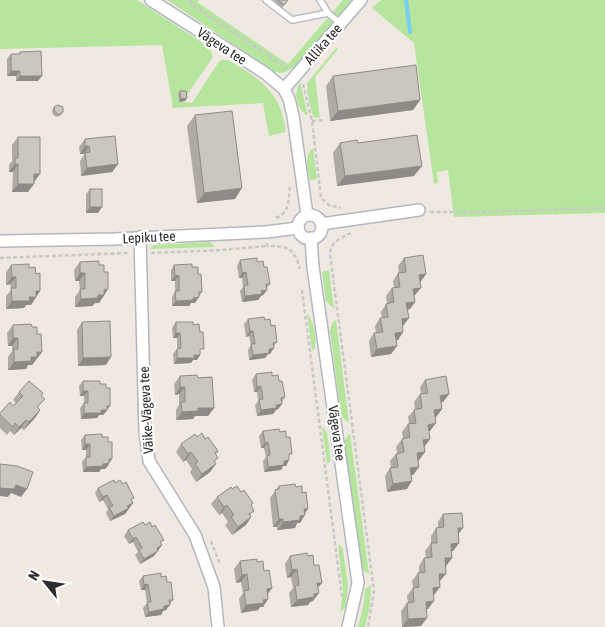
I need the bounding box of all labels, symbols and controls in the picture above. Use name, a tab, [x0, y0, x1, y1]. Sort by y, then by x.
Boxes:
street label: Allika tee	[301, 20, 345, 68]
street label: Vägeva tee	[194, 24, 250, 68]
street label: Lepiku tee	[122, 228, 176, 246]
street label: Väike-Vägeva tee	[136, 366, 156, 454]
street label: Vägeva tee	[325, 404, 349, 462]
north arrow	[20, 557, 70, 607]
text: N	[25, 568, 43, 583]

